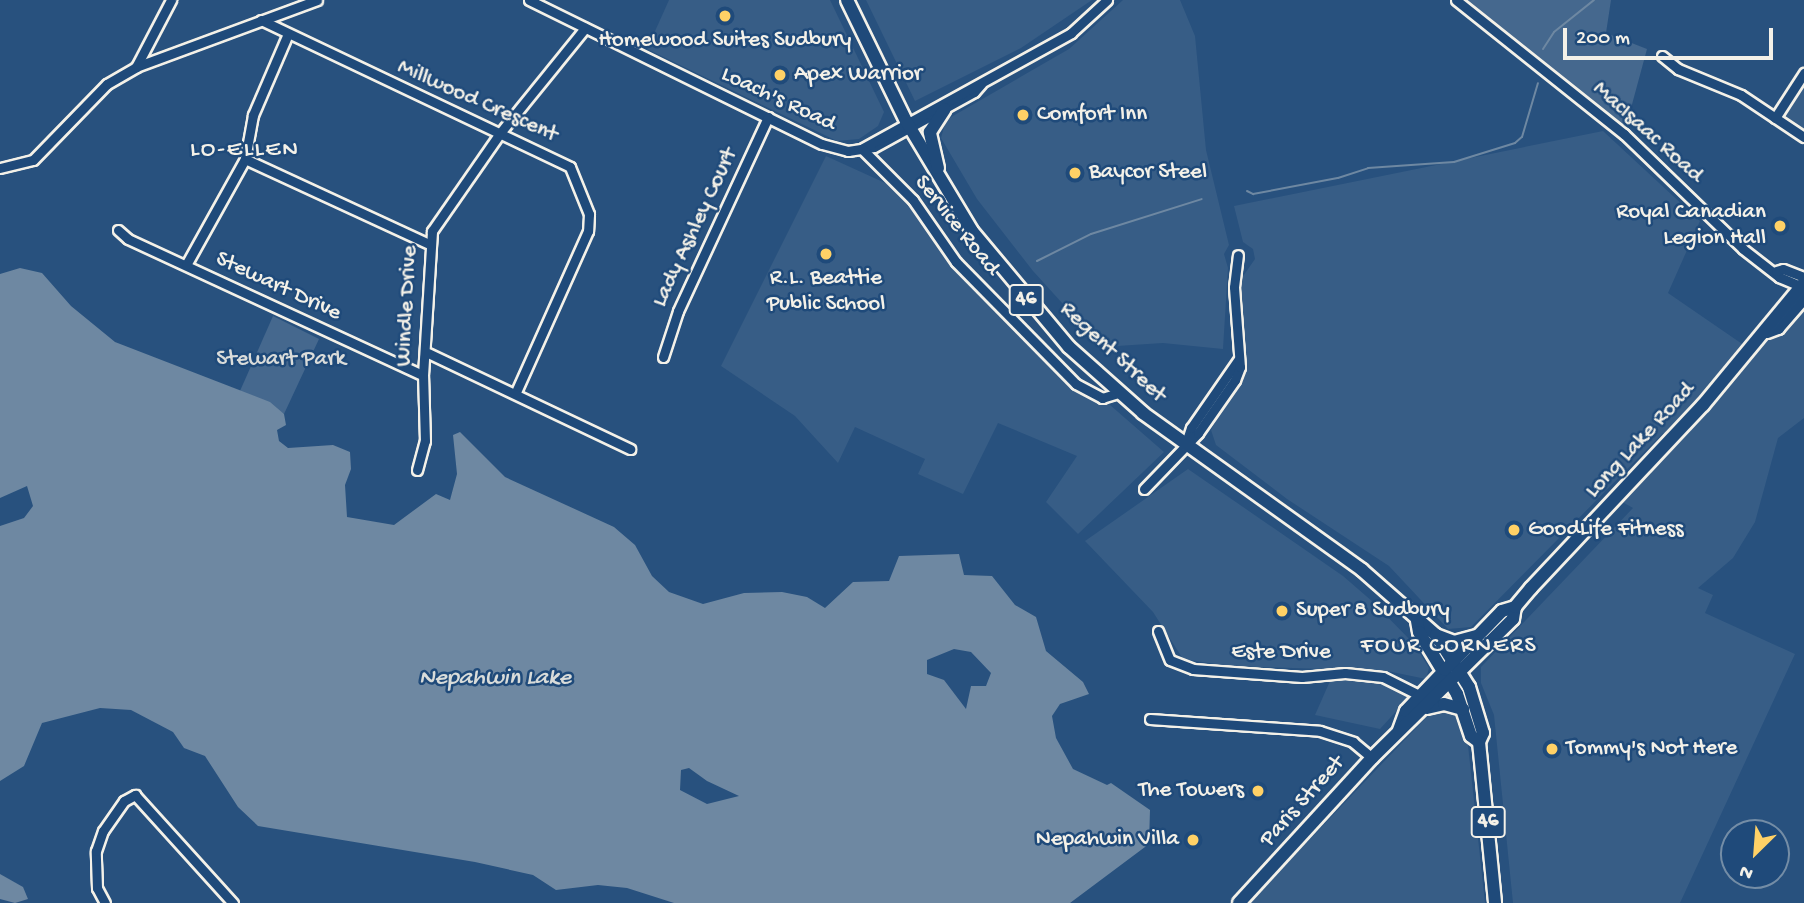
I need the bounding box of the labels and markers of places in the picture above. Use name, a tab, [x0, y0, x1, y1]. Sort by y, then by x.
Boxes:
marker: Homewood Suites Sudbury	[717, 8, 733, 24]
place label: Homewood Suites Sudbury	[599, 27, 851, 55]
place label: Apex Warrior	[794, 61, 922, 89]
marker: Apex Warrior	[772, 67, 788, 83]
place label: Comfort Inn	[1037, 101, 1147, 129]
marker: Comfort Inn	[1015, 107, 1031, 123]
place label: Baycor Steel	[1089, 159, 1207, 187]
marker: Baycor Steel	[1067, 165, 1083, 181]
place label: Royal Canadian Legion Hall	[1616, 199, 1766, 253]
marker: Royal Canadian Legion Hall	[1772, 218, 1788, 234]
marker: R.L. Beattie Public School	[818, 246, 834, 262]
place label: R.L. Beattie Public School	[767, 265, 885, 319]
place label: GoodLife Fitness	[1528, 516, 1684, 544]
marker: GoodLife Fitness	[1506, 522, 1522, 538]
place label: Super 8 Sudbury	[1296, 597, 1450, 625]
marker: Super 8 Sudbury	[1274, 603, 1290, 619]
place label: Tommy's Not Here	[1566, 735, 1737, 763]
marker: Tommy's Not Here	[1544, 741, 1560, 757]
place label: The Towers	[1138, 777, 1244, 805]
marker: The Towers	[1250, 783, 1266, 799]
place label: Nepahwin Villa	[1036, 826, 1179, 854]
marker: Nepahwin Villa	[1185, 832, 1201, 848]

